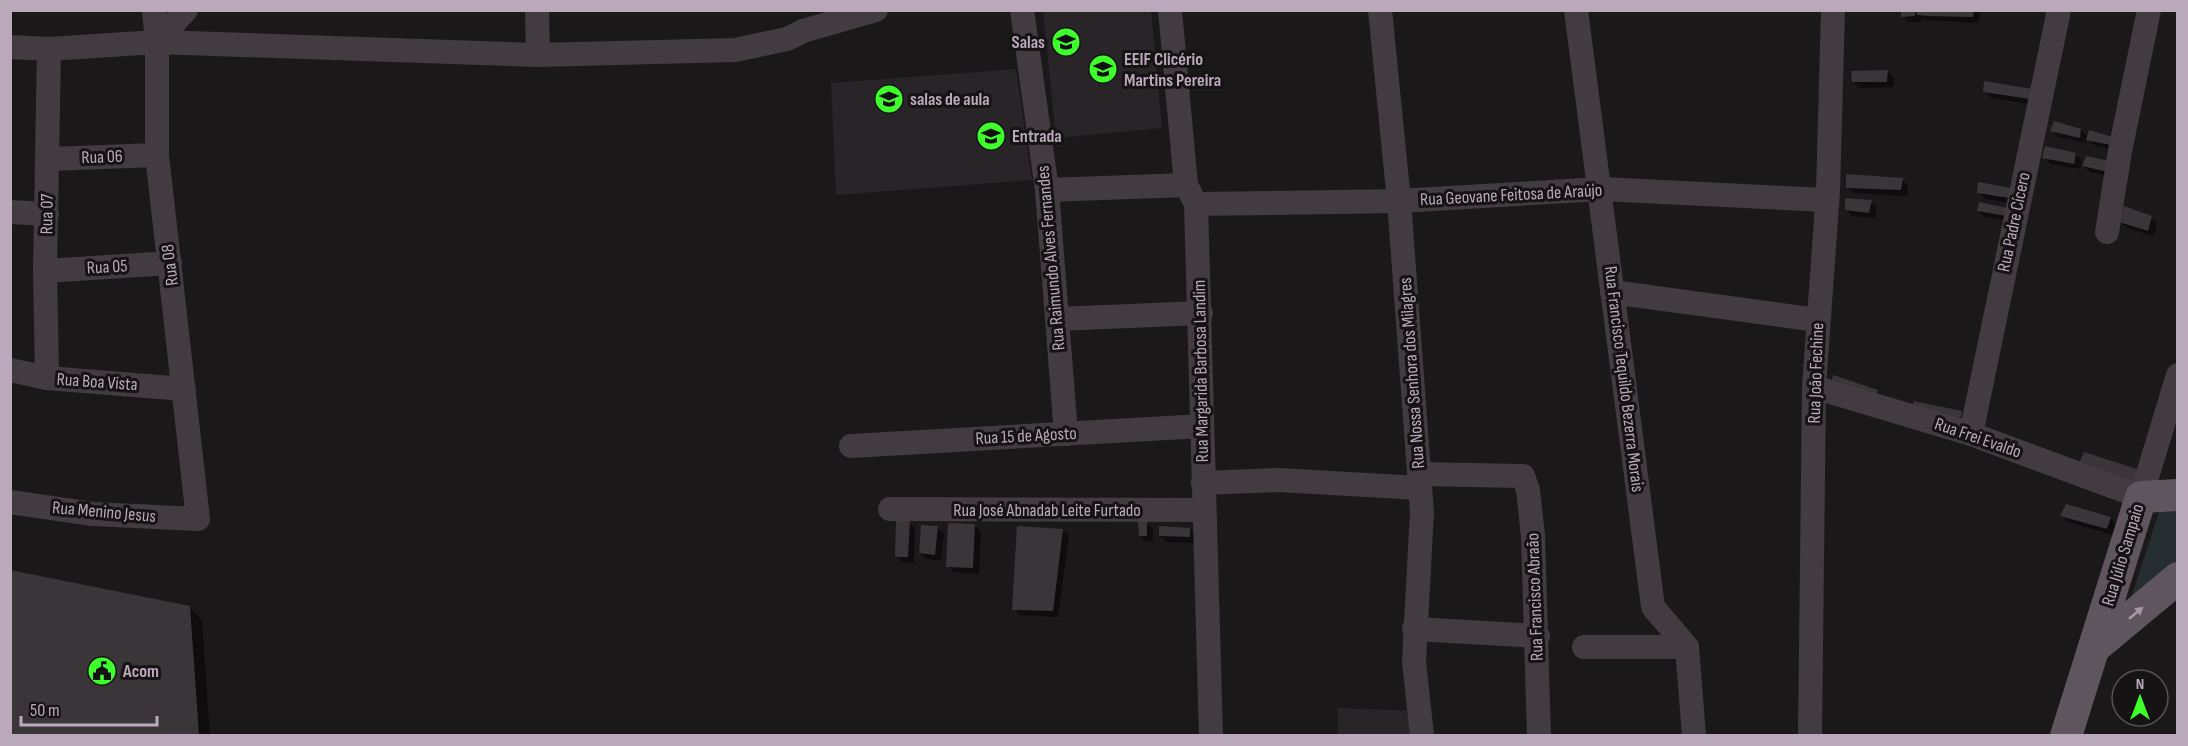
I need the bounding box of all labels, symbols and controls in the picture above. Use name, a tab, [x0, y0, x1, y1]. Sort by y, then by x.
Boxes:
school or university icon: Salas	[1050, 26, 1082, 58]
place label: Salas	[1012, 32, 1045, 53]
place label: EEIF Clicério Martins Pereira	[1124, 49, 1221, 91]
school or university icon: EEIF Clicério Martins Pereira	[1087, 53, 1119, 85]
school or university icon: salas de aula	[873, 83, 905, 115]
place label: salas de aula	[910, 89, 990, 110]
school or university icon: Entrada	[975, 120, 1007, 152]
place label: Entrada	[1012, 126, 1062, 147]
street label: Rua 06	[81, 146, 123, 168]
street label: Rua Raimundo Alves Fernandes	[1032, 165, 1070, 351]
street label: Rua Padre Cícero	[1993, 170, 2035, 274]
street label: Rua Geovane Feitosa de Araújo	[1419, 180, 1603, 210]
street label: Rua 07	[36, 193, 58, 235]
street label: Rua 08	[157, 243, 183, 287]
street label: Rua 05	[86, 255, 128, 279]
street label: Rua Francisco Tequildo Bezerra Morais	[1600, 265, 1648, 493]
street label: Rua Nossa Senhora dos Milagres	[1395, 277, 1429, 469]
street label: Rua Margarida Barbosa Landim	[1189, 280, 1213, 462]
street label: Rua João Fechine	[1804, 322, 1828, 424]
street label: Rua Boa Vista	[56, 369, 138, 395]
street label: Rua Frei Evaldo	[1932, 413, 2024, 463]
street label: Rua 15 de Agosto	[975, 423, 1077, 449]
street label: Rua Menino Jesus	[51, 497, 157, 527]
street label: Rua José Abnadab Leite Furtado	[953, 500, 1141, 521]
street label: Rua Júlio Sampaio	[2098, 501, 2148, 609]
street label: Rua Francisco Abraão	[1522, 533, 1548, 661]
one-way arrow	[2128, 607, 2144, 620]
public building icon: Acom	[86, 655, 118, 687]
place label: Acom	[122, 661, 159, 682]
north arrow	[2110, 668, 2170, 728]
text: N	[2136, 675, 2144, 694]
scale bar	[21, 689, 158, 727]
text: 50 m	[30, 700, 60, 721]

